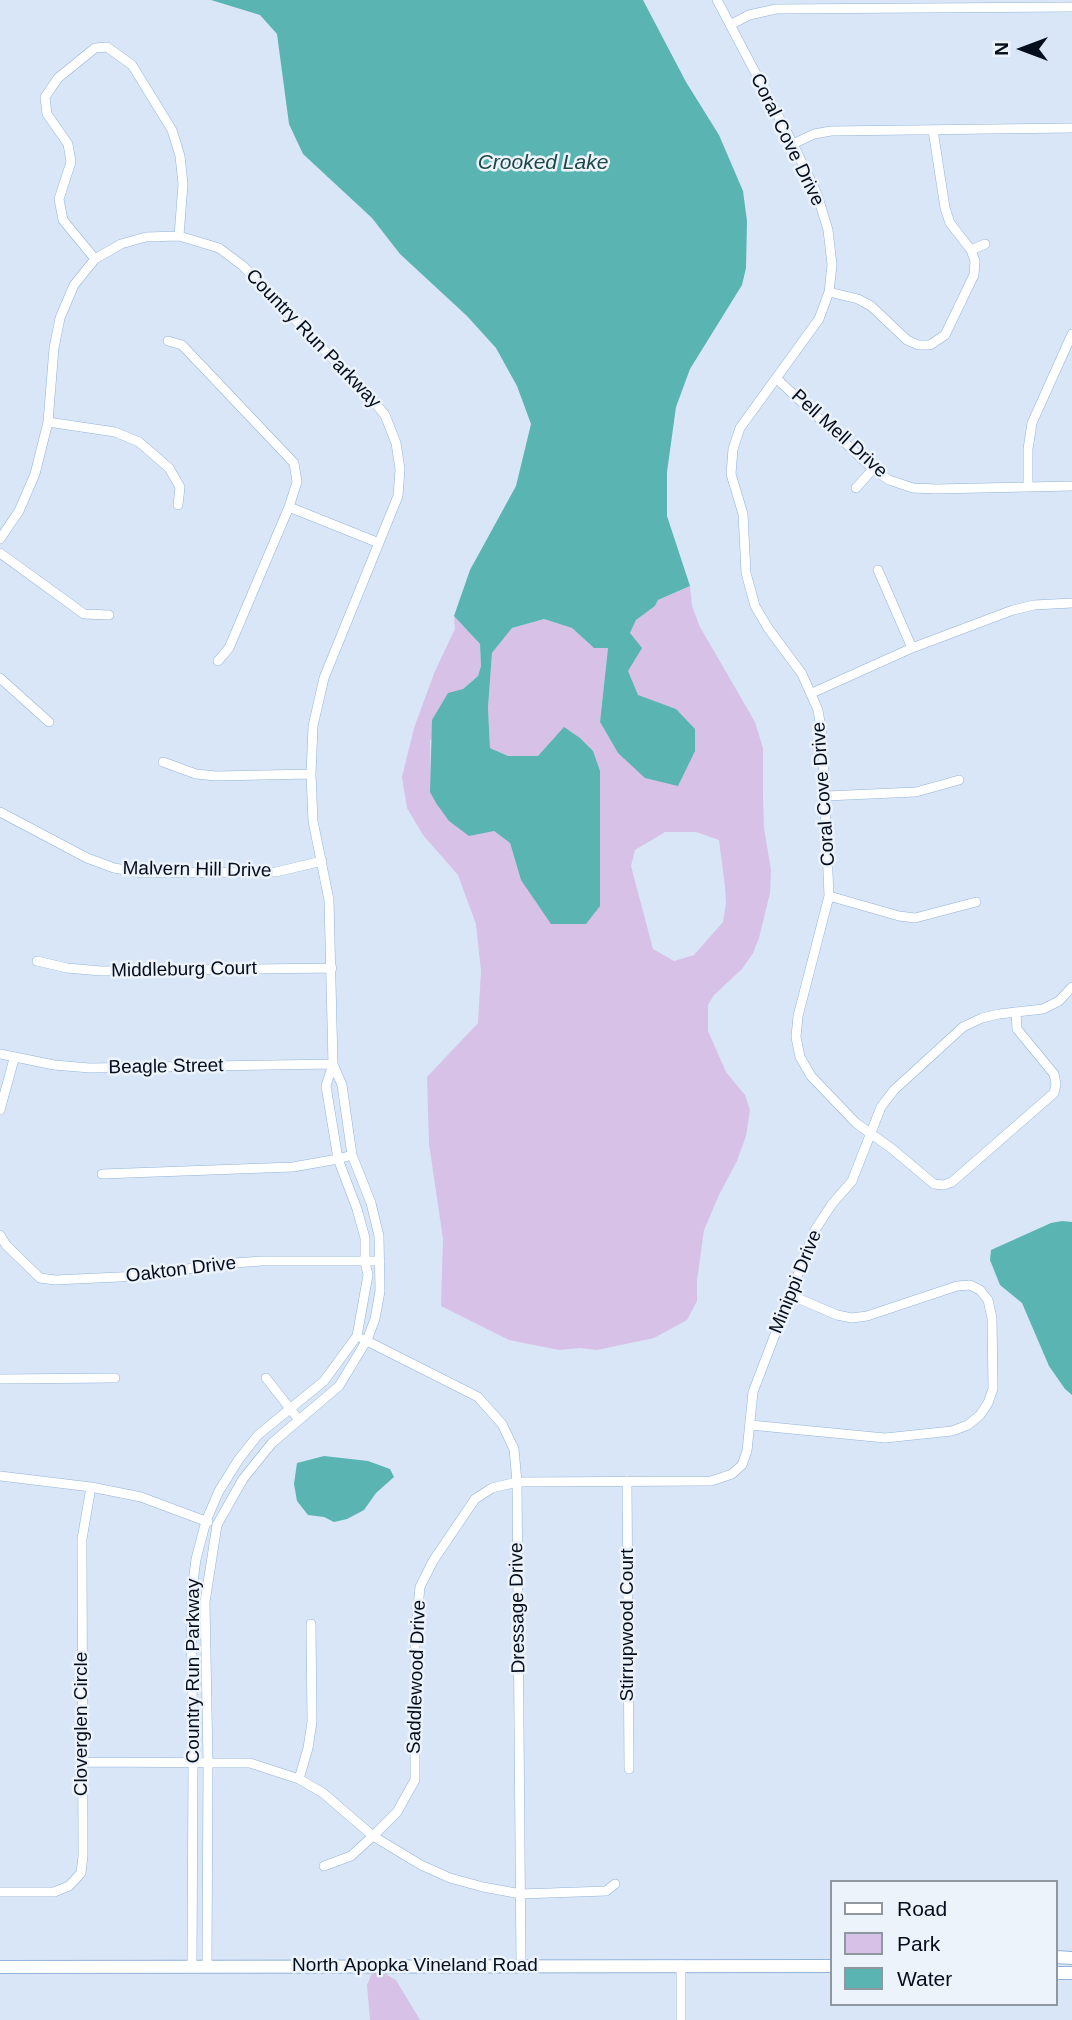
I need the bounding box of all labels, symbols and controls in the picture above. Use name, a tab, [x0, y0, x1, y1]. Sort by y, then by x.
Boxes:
north arrow	[988, 14, 1058, 84]
text: N	[991, 42, 1012, 56]
street label: Coral Cove Drive	[745, 70, 829, 210]
water label: Crooked Lake	[478, 150, 608, 176]
street label: Country Run Parkway	[241, 265, 385, 413]
street label: Pell Mell Drive	[786, 385, 892, 483]
street label: Coral Cove Drive	[808, 721, 840, 867]
street label: Malvern Hill Drive	[122, 857, 272, 883]
street label: Middleburg Court	[111, 957, 257, 983]
street label: Beagle Street	[108, 1055, 224, 1079]
street label: Minippi Drive	[765, 1227, 827, 1337]
street label: Oakton Drive	[125, 1252, 237, 1288]
street label: Dressage Drive	[505, 1542, 531, 1674]
street label: Stirrupwood Court	[617, 1548, 639, 1702]
street label: Country Run Parkway	[183, 1579, 205, 1763]
street label: Saddlewood Drive	[403, 1600, 431, 1754]
street label: Cloverglen Circle	[71, 1652, 93, 1796]
legend	[830, 1880, 1058, 2006]
text: Road	[897, 1897, 947, 1920]
text: Park	[897, 1932, 940, 1955]
street label: North Apopka Vineland Road	[292, 1955, 538, 1977]
text: Water	[897, 1967, 952, 1990]

